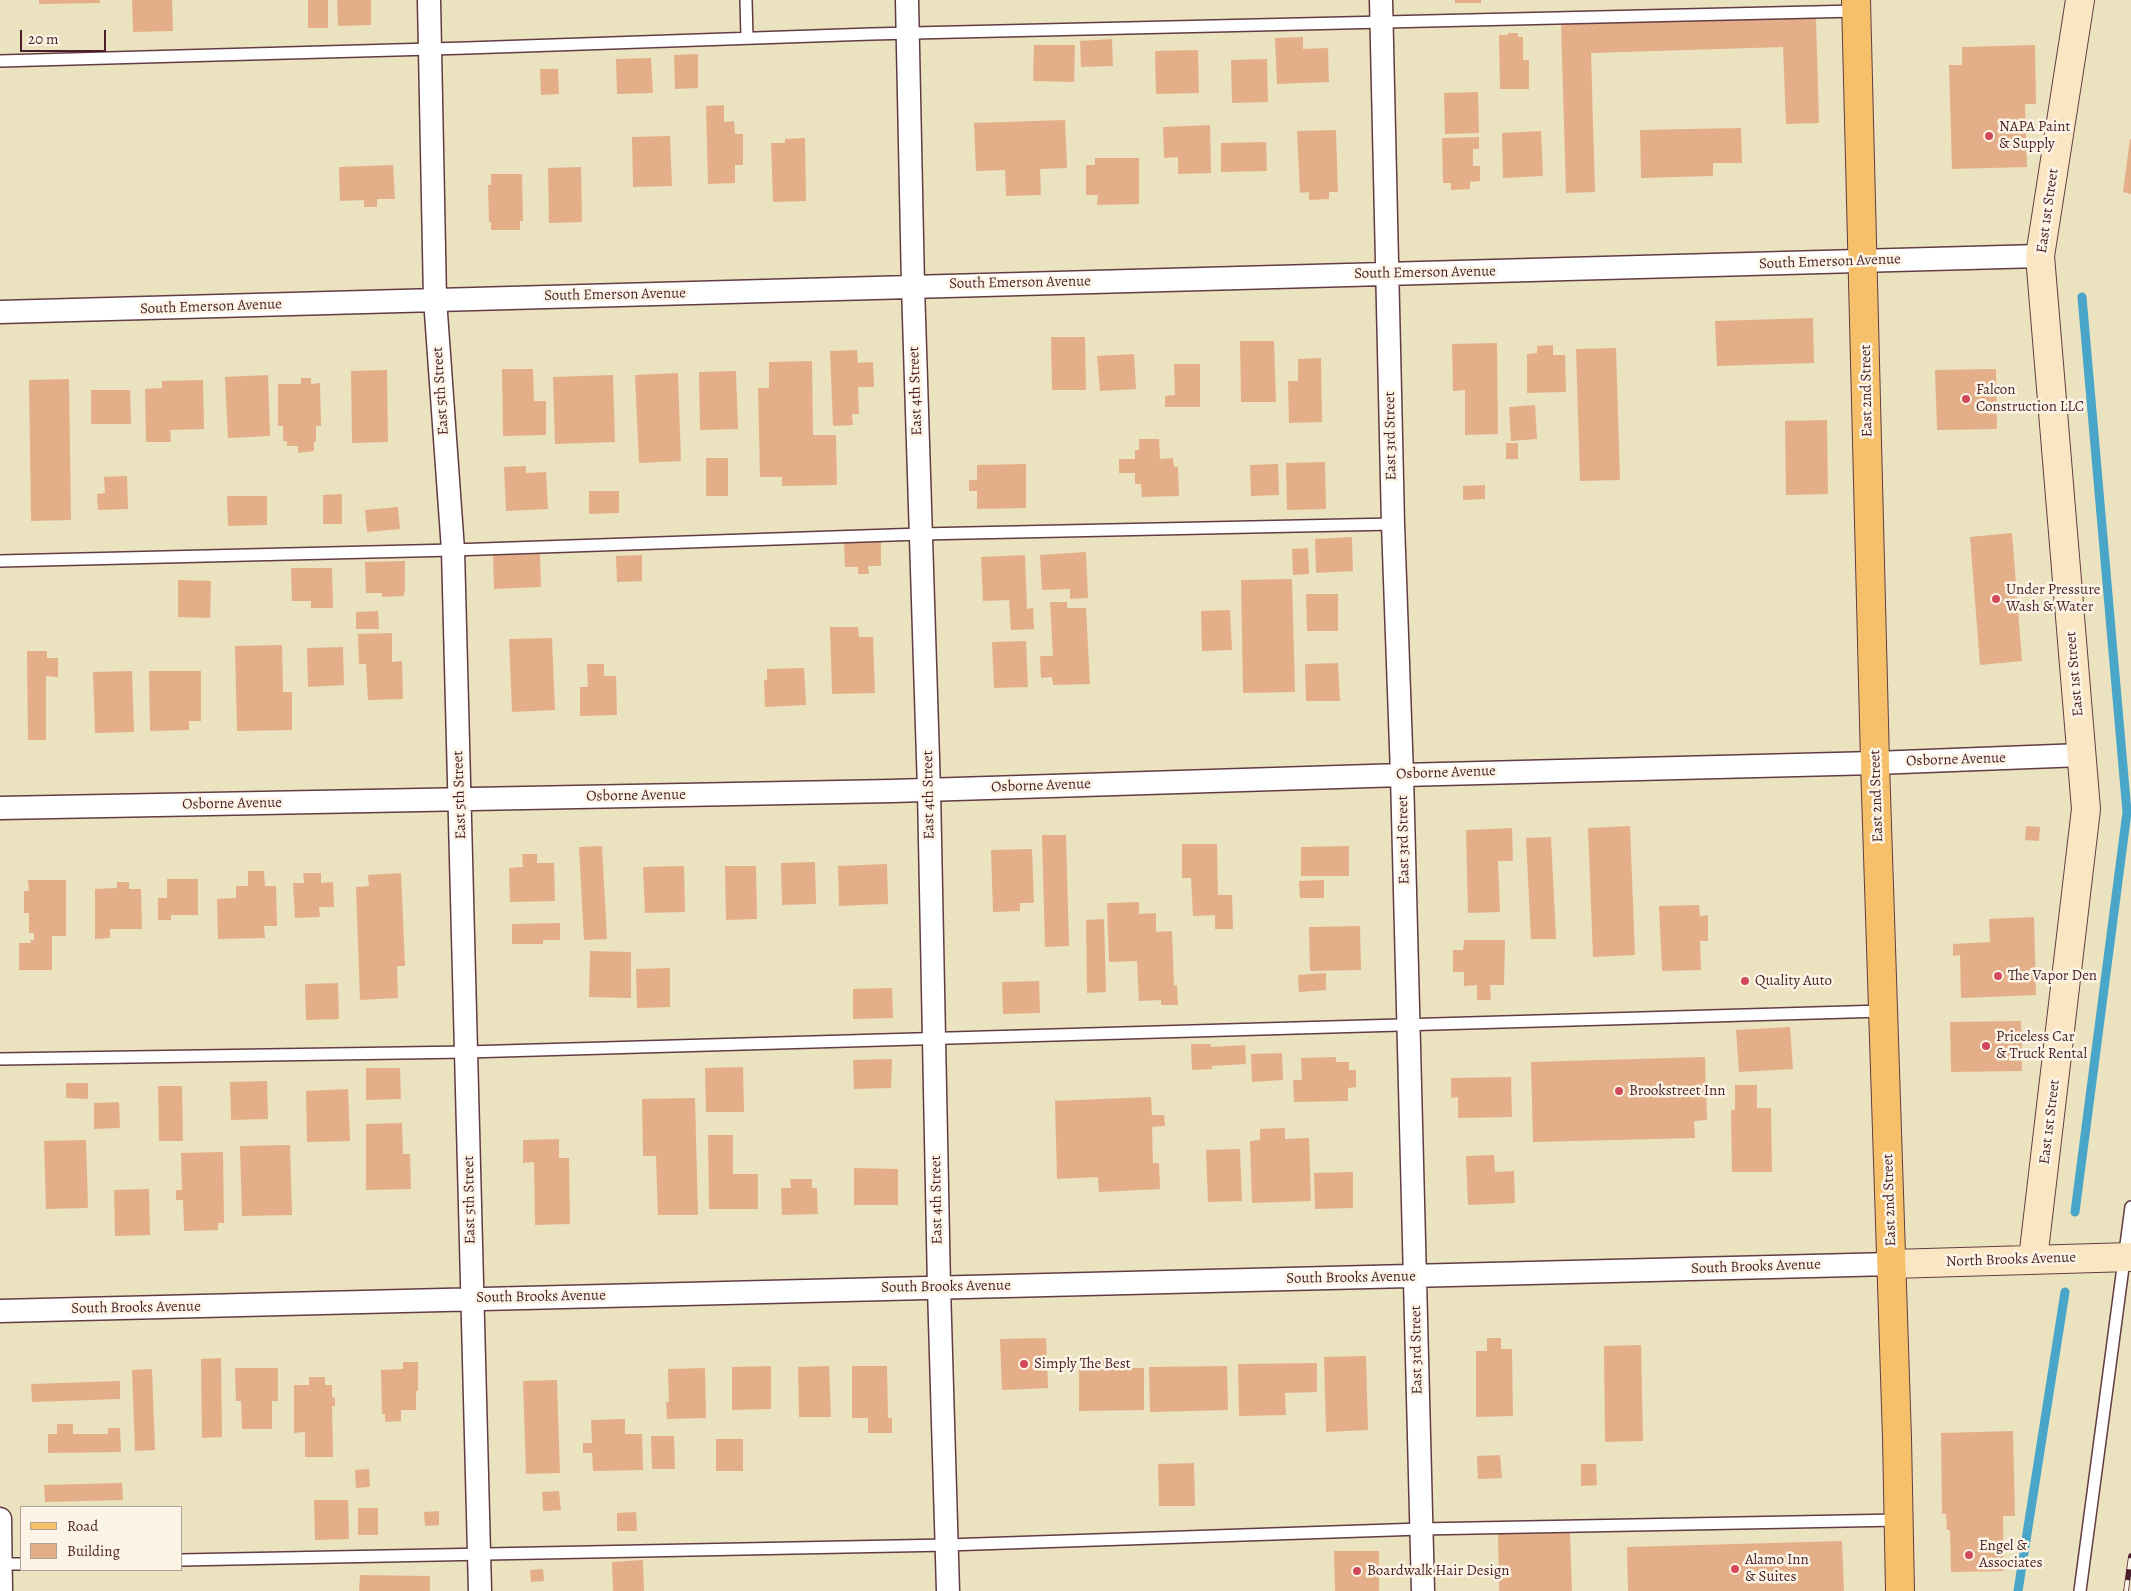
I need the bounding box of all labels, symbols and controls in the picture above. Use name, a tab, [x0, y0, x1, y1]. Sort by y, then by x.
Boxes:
scale bar	[22, 20, 109, 52]
text: 20 m	[28, 29, 59, 49]
place label: NAPA Paint & Supply	[1999, 118, 2070, 153]
marker: NAPA Paint & Supply	[1983, 130, 1995, 142]
street label: East 1st Street	[2033, 167, 2063, 255]
street label: South Emerson Avenue	[1759, 251, 1901, 273]
street label: South Emerson Avenue	[1354, 263, 1496, 283]
street label: South Emerson Avenue	[949, 273, 1091, 293]
street label: South Emerson Avenue	[544, 285, 686, 305]
street label: South Emerson Avenue	[140, 296, 282, 318]
street label: East 2nd Street	[1857, 344, 1877, 438]
street label: East 5th Street	[429, 346, 453, 436]
street label: East 4th Street	[905, 346, 927, 436]
place label: Falcon Construction LLC	[1976, 381, 2084, 416]
street label: East 3rd Street	[1381, 391, 1401, 481]
marker: Falcon Construction LLC	[1960, 393, 1972, 405]
place label: Under Pressure Wash & Water	[2006, 581, 2101, 616]
marker: Under Pressure Wash & Water	[1990, 593, 2002, 605]
street label: East 1st Street	[2062, 631, 2088, 717]
street label: East 2nd Street	[1866, 749, 1888, 843]
street label: Osborne Avenue	[1906, 749, 2006, 771]
street label: East 5th Street	[449, 750, 471, 840]
street label: East 4th Street	[919, 750, 939, 840]
street label: Osborne Avenue	[1396, 762, 1496, 784]
street label: Osborne Avenue	[991, 775, 1091, 797]
street label: Osborne Avenue	[586, 786, 686, 806]
street label: Osborne Avenue	[182, 794, 282, 814]
street label: East 3rd Street	[1394, 795, 1414, 885]
place label: The Vapor Den	[2008, 967, 2097, 985]
marker: The Vapor Den	[1992, 970, 2004, 982]
place label: Quality Auto	[1755, 972, 1832, 990]
marker: Quality Auto	[1739, 975, 1751, 987]
place label: Priceless Car & Truck Rental	[1996, 1028, 2087, 1063]
marker: Priceless Car & Truck Rental	[1980, 1040, 1992, 1052]
street label: East 1st Street	[2036, 1078, 2064, 1166]
place label: Brookstreet Inn	[1629, 1082, 1725, 1100]
marker: Brookstreet Inn	[1613, 1085, 1625, 1097]
street label: East 2nd Street	[1879, 1153, 1901, 1247]
street label: East 5th Street	[460, 1155, 480, 1245]
street label: East 4th Street	[927, 1155, 947, 1245]
street label: North Brooks Avenue	[1946, 1249, 2076, 1271]
street label: South Brooks Avenue	[1691, 1256, 1821, 1278]
street label: South Brooks Avenue	[1286, 1268, 1416, 1288]
street label: South Brooks Avenue	[881, 1277, 1011, 1297]
street label: South Brooks Avenue	[476, 1287, 606, 1307]
street label: South Brooks Avenue	[71, 1298, 201, 1318]
street label: East 3rd Street	[1407, 1305, 1427, 1395]
place label: Simply The Best	[1034, 1355, 1131, 1373]
marker: Simply The Best	[1018, 1358, 1030, 1370]
legend	[20, 1506, 182, 1571]
text: Road	[67, 1516, 98, 1536]
place label: Engel & Associates	[1979, 1537, 2043, 1572]
text: Building	[67, 1541, 120, 1561]
marker: Engel & Associates	[1963, 1549, 1975, 1561]
place label: Alamo Inn & Suites	[1745, 1551, 1809, 1586]
place label: Boardwalk Hair Design	[1367, 1562, 1510, 1580]
marker: Alamo Inn & Suites	[1729, 1563, 1741, 1575]
marker: Boardwalk Hair Design	[1351, 1565, 1363, 1577]

